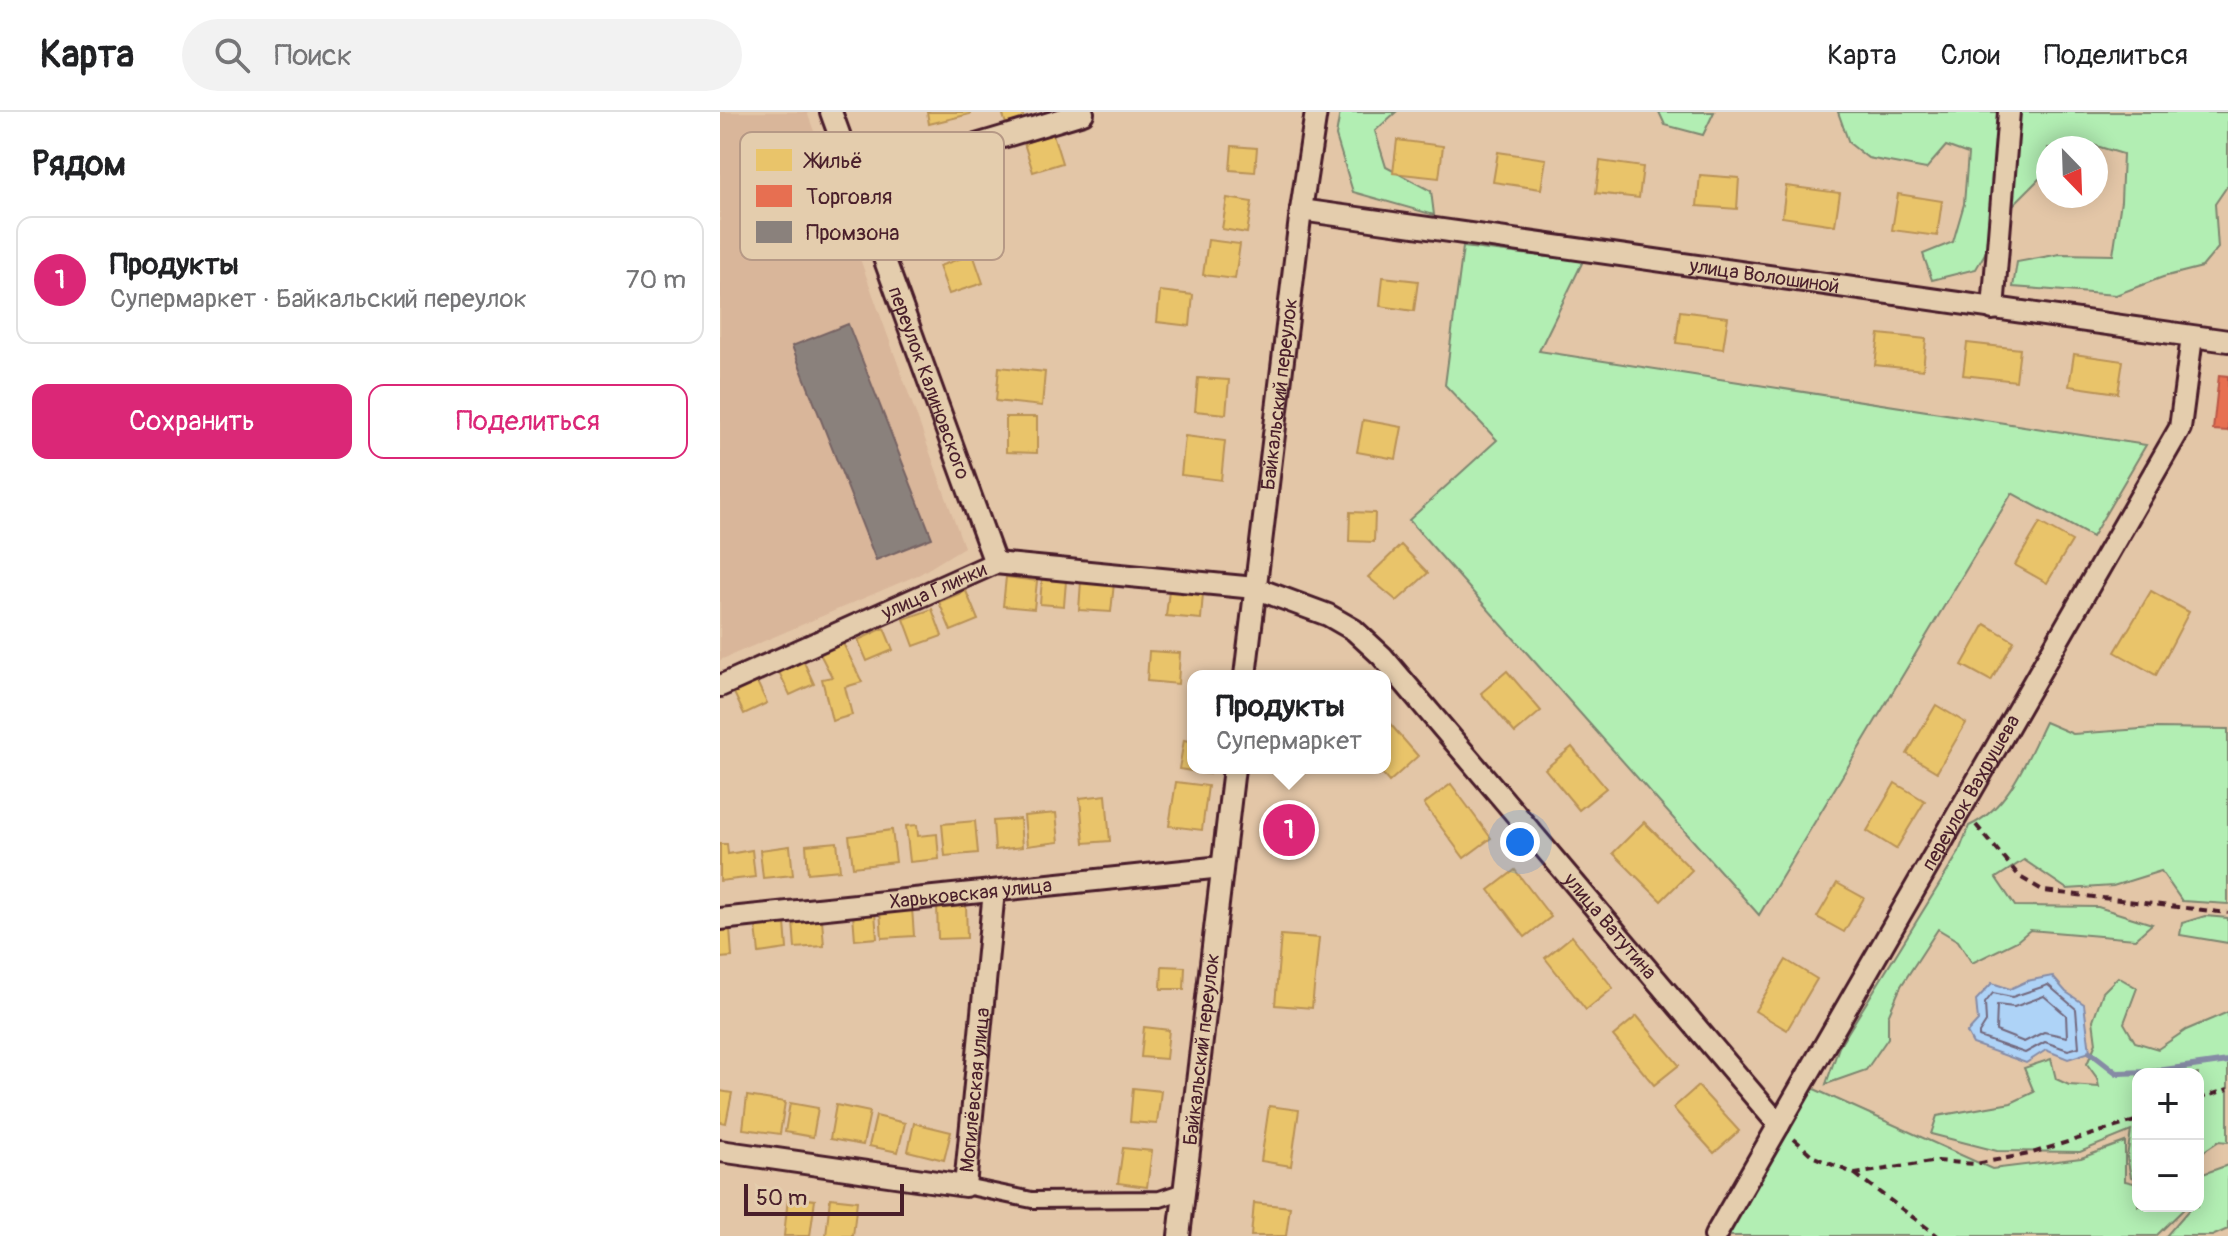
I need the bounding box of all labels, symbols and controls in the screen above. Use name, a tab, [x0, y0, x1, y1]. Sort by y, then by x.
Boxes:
search box	[182, 19, 742, 91]
text: Карта	[40, 31, 134, 79]
icon: search	[210, 33, 254, 77]
text: Поиск	[274, 37, 352, 74]
text: Карта	[1827, 38, 1897, 73]
text: Слои	[1941, 38, 2000, 73]
text: Поделиться	[2044, 38, 2188, 73]
legend	[740, 132, 1004, 260]
north arrow	[2036, 136, 2108, 208]
text: Рядом	[32, 143, 126, 186]
text: Жильё	[803, 147, 863, 175]
text: Торговля	[806, 183, 892, 211]
text: Промзона	[806, 219, 900, 247]
text: Продукты	[110, 246, 239, 283]
street label: улица Волошиной	[1687, 252, 1841, 298]
text: 1	[55, 264, 65, 296]
text: 70 m	[626, 264, 686, 296]
text: Супермаркет · Байкальский переулок	[110, 283, 527, 315]
street label: переулок Калиновского	[883, 283, 976, 483]
street label: Байкальский переулок	[1255, 297, 1303, 491]
button: Сохранить	[32, 384, 352, 459]
button: Поделиться	[368, 384, 688, 459]
street label: улица Глинки	[876, 556, 990, 625]
popup	[1187, 670, 1391, 774]
text: Продукты	[1216, 688, 1345, 725]
street label: переулок Вахрушева	[1916, 710, 2025, 875]
text: Супермаркет	[1216, 725, 1362, 757]
pin: 1	[1263, 800, 1315, 860]
your location	[1500, 822, 1540, 862]
street label: улица Ватутина	[1558, 867, 1662, 984]
street label: Харьковская улица	[888, 872, 1053, 914]
street label: Байкальский переулок	[1177, 952, 1225, 1147]
street label: Могилёвская улица	[954, 1006, 995, 1174]
map controls	[2132, 1068, 2204, 1212]
button: +	[2132, 1068, 2204, 1140]
button: −	[2132, 1140, 2204, 1212]
scale bar	[744, 1180, 904, 1216]
text: 50 m	[756, 1184, 807, 1212]

